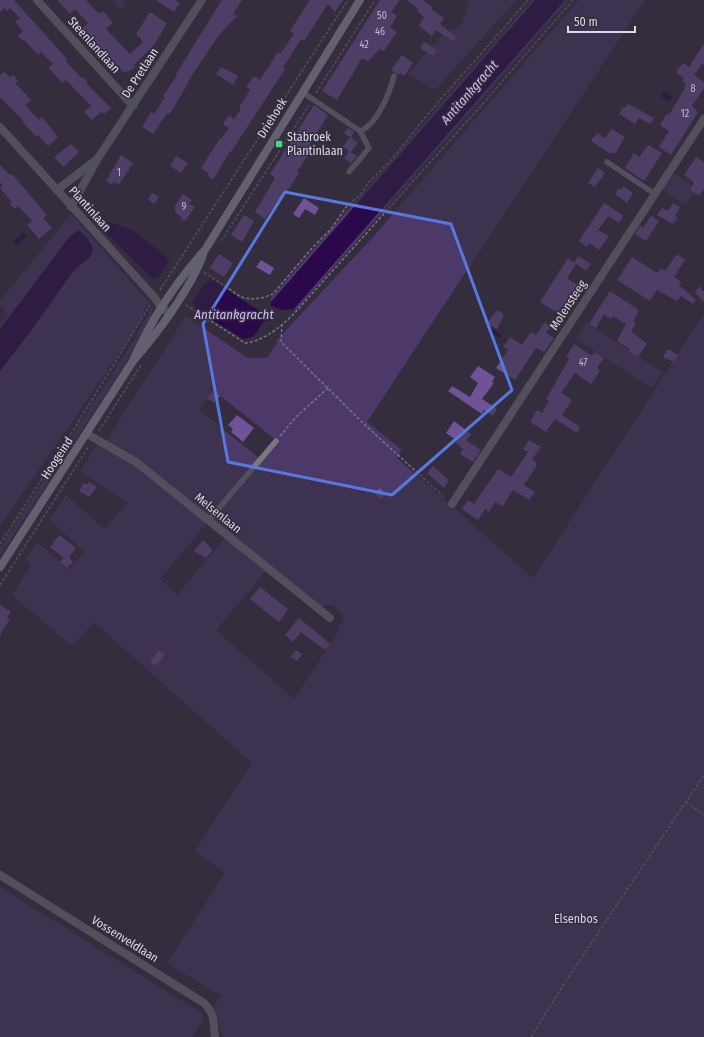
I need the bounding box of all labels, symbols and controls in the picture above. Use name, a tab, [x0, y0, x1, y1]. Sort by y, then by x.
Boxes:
scale bar	[568, 8, 635, 34]
house number: 50	[377, 10, 387, 22]
street label: Steenlandlaan	[65, 14, 123, 76]
text: 50 m	[574, 15, 598, 29]
house number: 46	[375, 26, 385, 38]
house number: 42	[359, 39, 369, 51]
street label: De Pretlaan	[119, 46, 161, 100]
water label: Antitankgracht	[437, 57, 502, 128]
house number: 8	[691, 83, 696, 95]
street label: Driehoek	[254, 95, 290, 140]
house number: 12	[681, 108, 690, 120]
place label: Stabroek Plantinlaan	[287, 130, 343, 158]
marker: Stabroek Plantinlaan	[274, 139, 284, 149]
house number: 1	[117, 167, 121, 179]
street label: Plantinlaan	[66, 184, 114, 234]
house number: 9	[182, 201, 187, 213]
street label: Molensteeg	[547, 277, 589, 333]
water label: Antitankgracht	[193, 307, 274, 322]
house number: 47	[579, 357, 587, 369]
street label: Hoogeind	[38, 434, 76, 482]
street label: Melsenlaan	[192, 490, 244, 536]
park label: Elsenbos	[554, 912, 598, 926]
street label: Vossenveldlaan	[89, 913, 161, 965]

